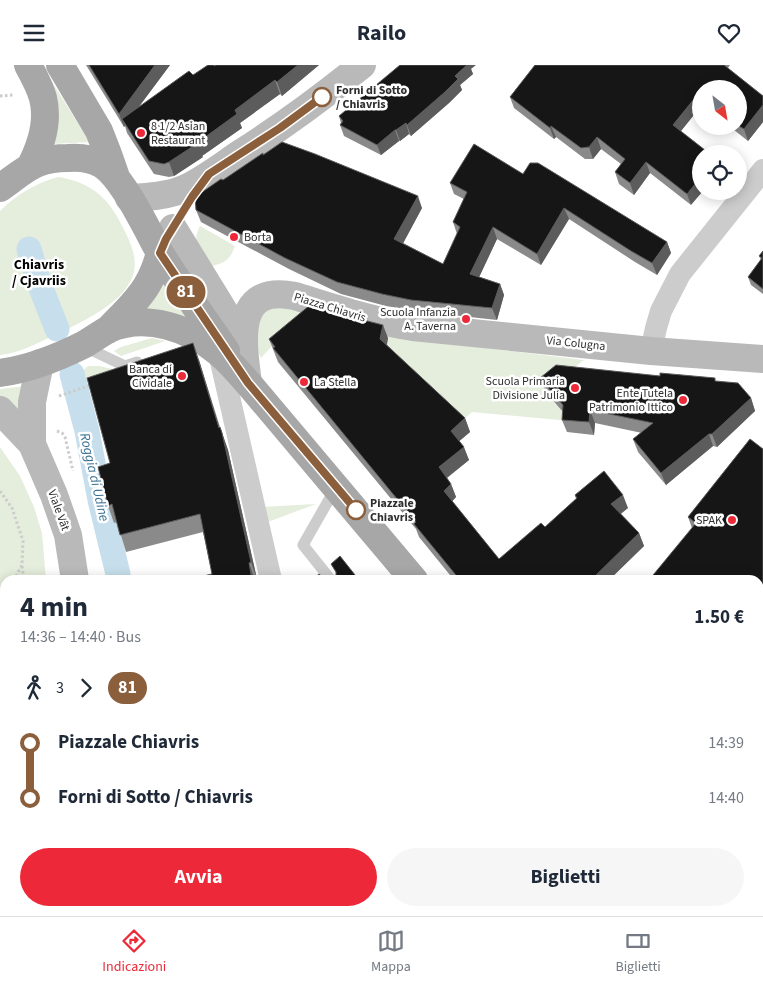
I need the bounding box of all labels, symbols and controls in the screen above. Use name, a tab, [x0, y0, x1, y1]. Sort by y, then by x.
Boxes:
text: Railo	[357, 17, 406, 49]
icon: menu	[20, 19, 48, 47]
icon: heart	[715, 19, 743, 47]
north arrow	[692, 80, 748, 135]
map controls	[692, 80, 747, 200]
place label: Forni di Sotto / Chiavris	[336, 82, 407, 113]
marker: Forni di Sotto / Chiavris	[312, 87, 332, 107]
place label: 8 1/2 Asian Restaurant	[151, 118, 205, 149]
marker: 8 1/2 Asian Restaurant	[135, 127, 147, 139]
button: locate	[692, 145, 747, 200]
place label: Borta	[244, 229, 272, 246]
marker: Borta	[228, 231, 240, 243]
district label: Chiavris / Cjavriis	[12, 255, 66, 291]
line badge: 81	[164, 276, 208, 308]
text: 81	[176, 279, 196, 304]
street label: Piazza Chiavris	[292, 288, 368, 326]
place label: Scuola Infanzia A. Taverna	[380, 304, 456, 335]
marker: Scuola Infanzia A. Taverna	[460, 313, 472, 325]
street label: Via Colugna	[546, 332, 606, 355]
place label: Banca di Cividale	[129, 361, 172, 392]
marker: Banca di Cividale	[176, 370, 188, 382]
place label: Scuola Primaria Divisione Julia	[486, 373, 565, 404]
place label: La Stella	[314, 374, 356, 391]
marker: La Stella	[298, 376, 310, 388]
marker: Scuola Primaria Divisione Julia	[569, 382, 581, 394]
place label: Ente Tutela Patrimonio Ittico	[589, 385, 673, 416]
marker: Ente Tutela Patrimonio Ittico	[677, 394, 689, 406]
water label: Roggia di Udine	[74, 431, 114, 524]
street label: Viale Vât	[43, 487, 74, 533]
place label: Piazzale Chiavris	[370, 495, 414, 526]
marker: Piazzale Chiavris	[346, 500, 366, 520]
place label: SPAK	[696, 512, 722, 529]
marker: SPAK	[726, 514, 738, 526]
text: 4 min	[20, 587, 88, 627]
text: 1.50 €	[694, 604, 744, 631]
text: 14:36 – 14:40 · Bus	[20, 626, 141, 648]
icon: walk	[20, 674, 48, 702]
icon: forward	[72, 674, 100, 702]
text: 81	[118, 675, 137, 700]
text: 3	[56, 677, 64, 699]
text: Piazzale Chiavris	[58, 729, 199, 756]
text: 14:39	[708, 732, 744, 754]
text: Forni di Sotto / Chiavris	[58, 784, 253, 811]
text: 14:40	[708, 787, 744, 809]
button: Avvia	[20, 848, 377, 906]
button: Biglietti	[387, 848, 744, 906]
tab: Indicazioni	[102, 927, 166, 977]
tab: Mappa	[371, 927, 411, 977]
tab: Biglietti	[615, 927, 661, 977]

